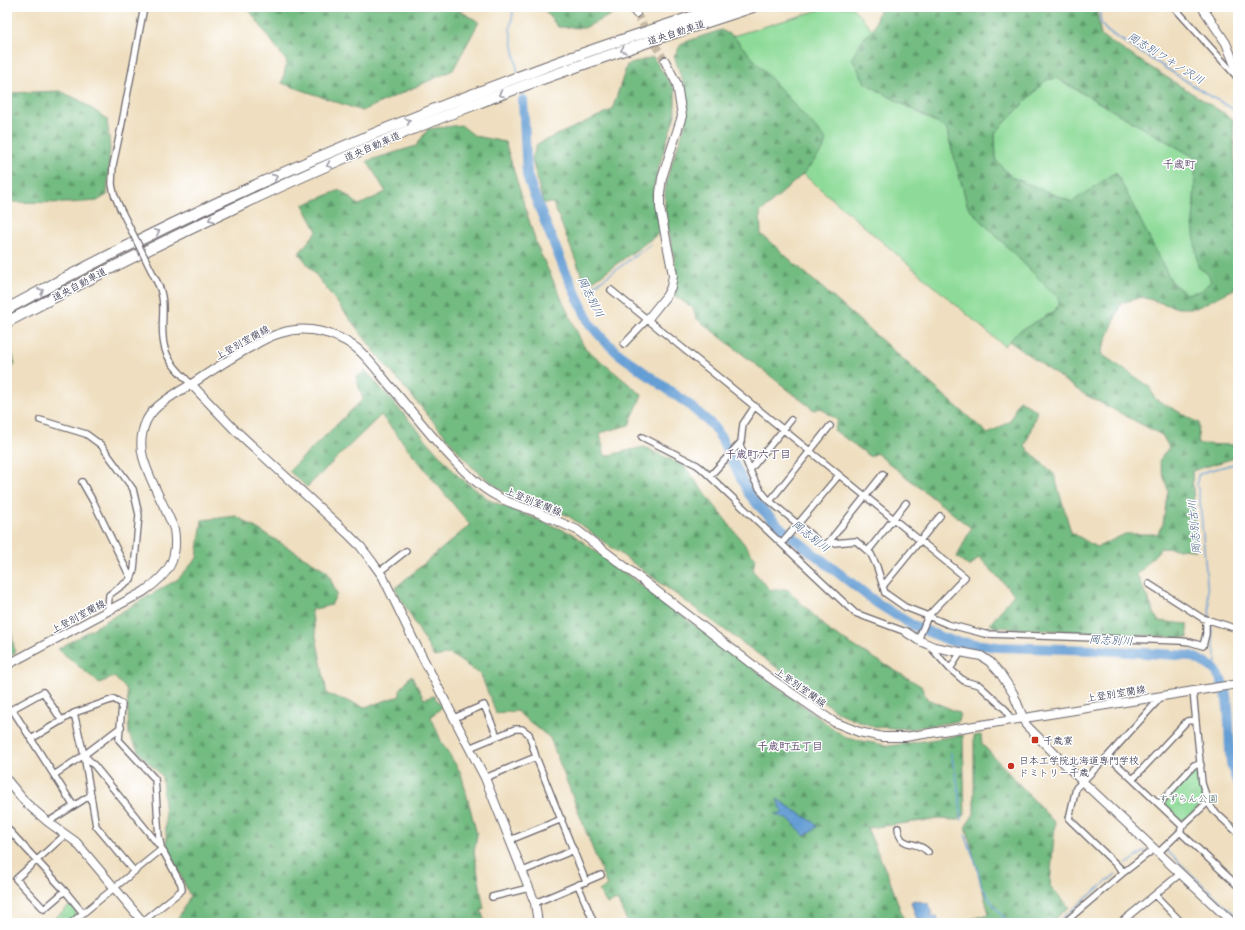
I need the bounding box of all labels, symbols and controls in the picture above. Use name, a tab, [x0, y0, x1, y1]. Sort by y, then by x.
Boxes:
street label: 道央自動車道	[646, 18, 707, 48]
water label: 岡志別ワキノ沢川	[1125, 30, 1206, 87]
one-way arrow	[620, 45, 627, 54]
one-way arrow	[497, 90, 504, 98]
one-way arrow	[403, 118, 411, 126]
street label: 道央自動車道	[342, 130, 402, 164]
district label: 千歳町	[1163, 158, 1196, 171]
one-way arrow	[325, 160, 333, 168]
one-way arrow	[270, 174, 278, 182]
one-way arrow	[207, 214, 215, 222]
one-way arrow	[153, 229, 160, 237]
street label: 道央自動車道	[50, 266, 109, 304]
water label: 岡志別川	[575, 275, 606, 320]
one-way arrow	[37, 288, 44, 295]
street label: 上登別室蘭線	[213, 323, 272, 363]
district label: 千歳町六丁目	[725, 448, 791, 461]
street label: 上登別室蘭線	[504, 485, 564, 519]
water label: 岡志別古川	[1186, 499, 1203, 555]
water label: 岡志別川	[789, 518, 832, 555]
street label: 上登別室蘭線	[49, 598, 108, 636]
water label: 岡志別川	[1089, 633, 1133, 648]
street label: 上登別室蘭線	[772, 666, 828, 710]
street label: 上登別室蘭線	[1086, 683, 1147, 705]
marker: 千歳寮	[1030, 735, 1040, 745]
place label: 千歳寮	[1043, 735, 1073, 747]
district label: 千歳町五丁目	[757, 740, 823, 753]
place label: 日本工学院北海道専門学校 ドミトリー千歳	[1019, 755, 1139, 779]
marker: 日本工学院北海道専門学校 ドミトリー千歳	[1006, 761, 1016, 771]
park label: すずらん公園	[1158, 793, 1218, 805]

